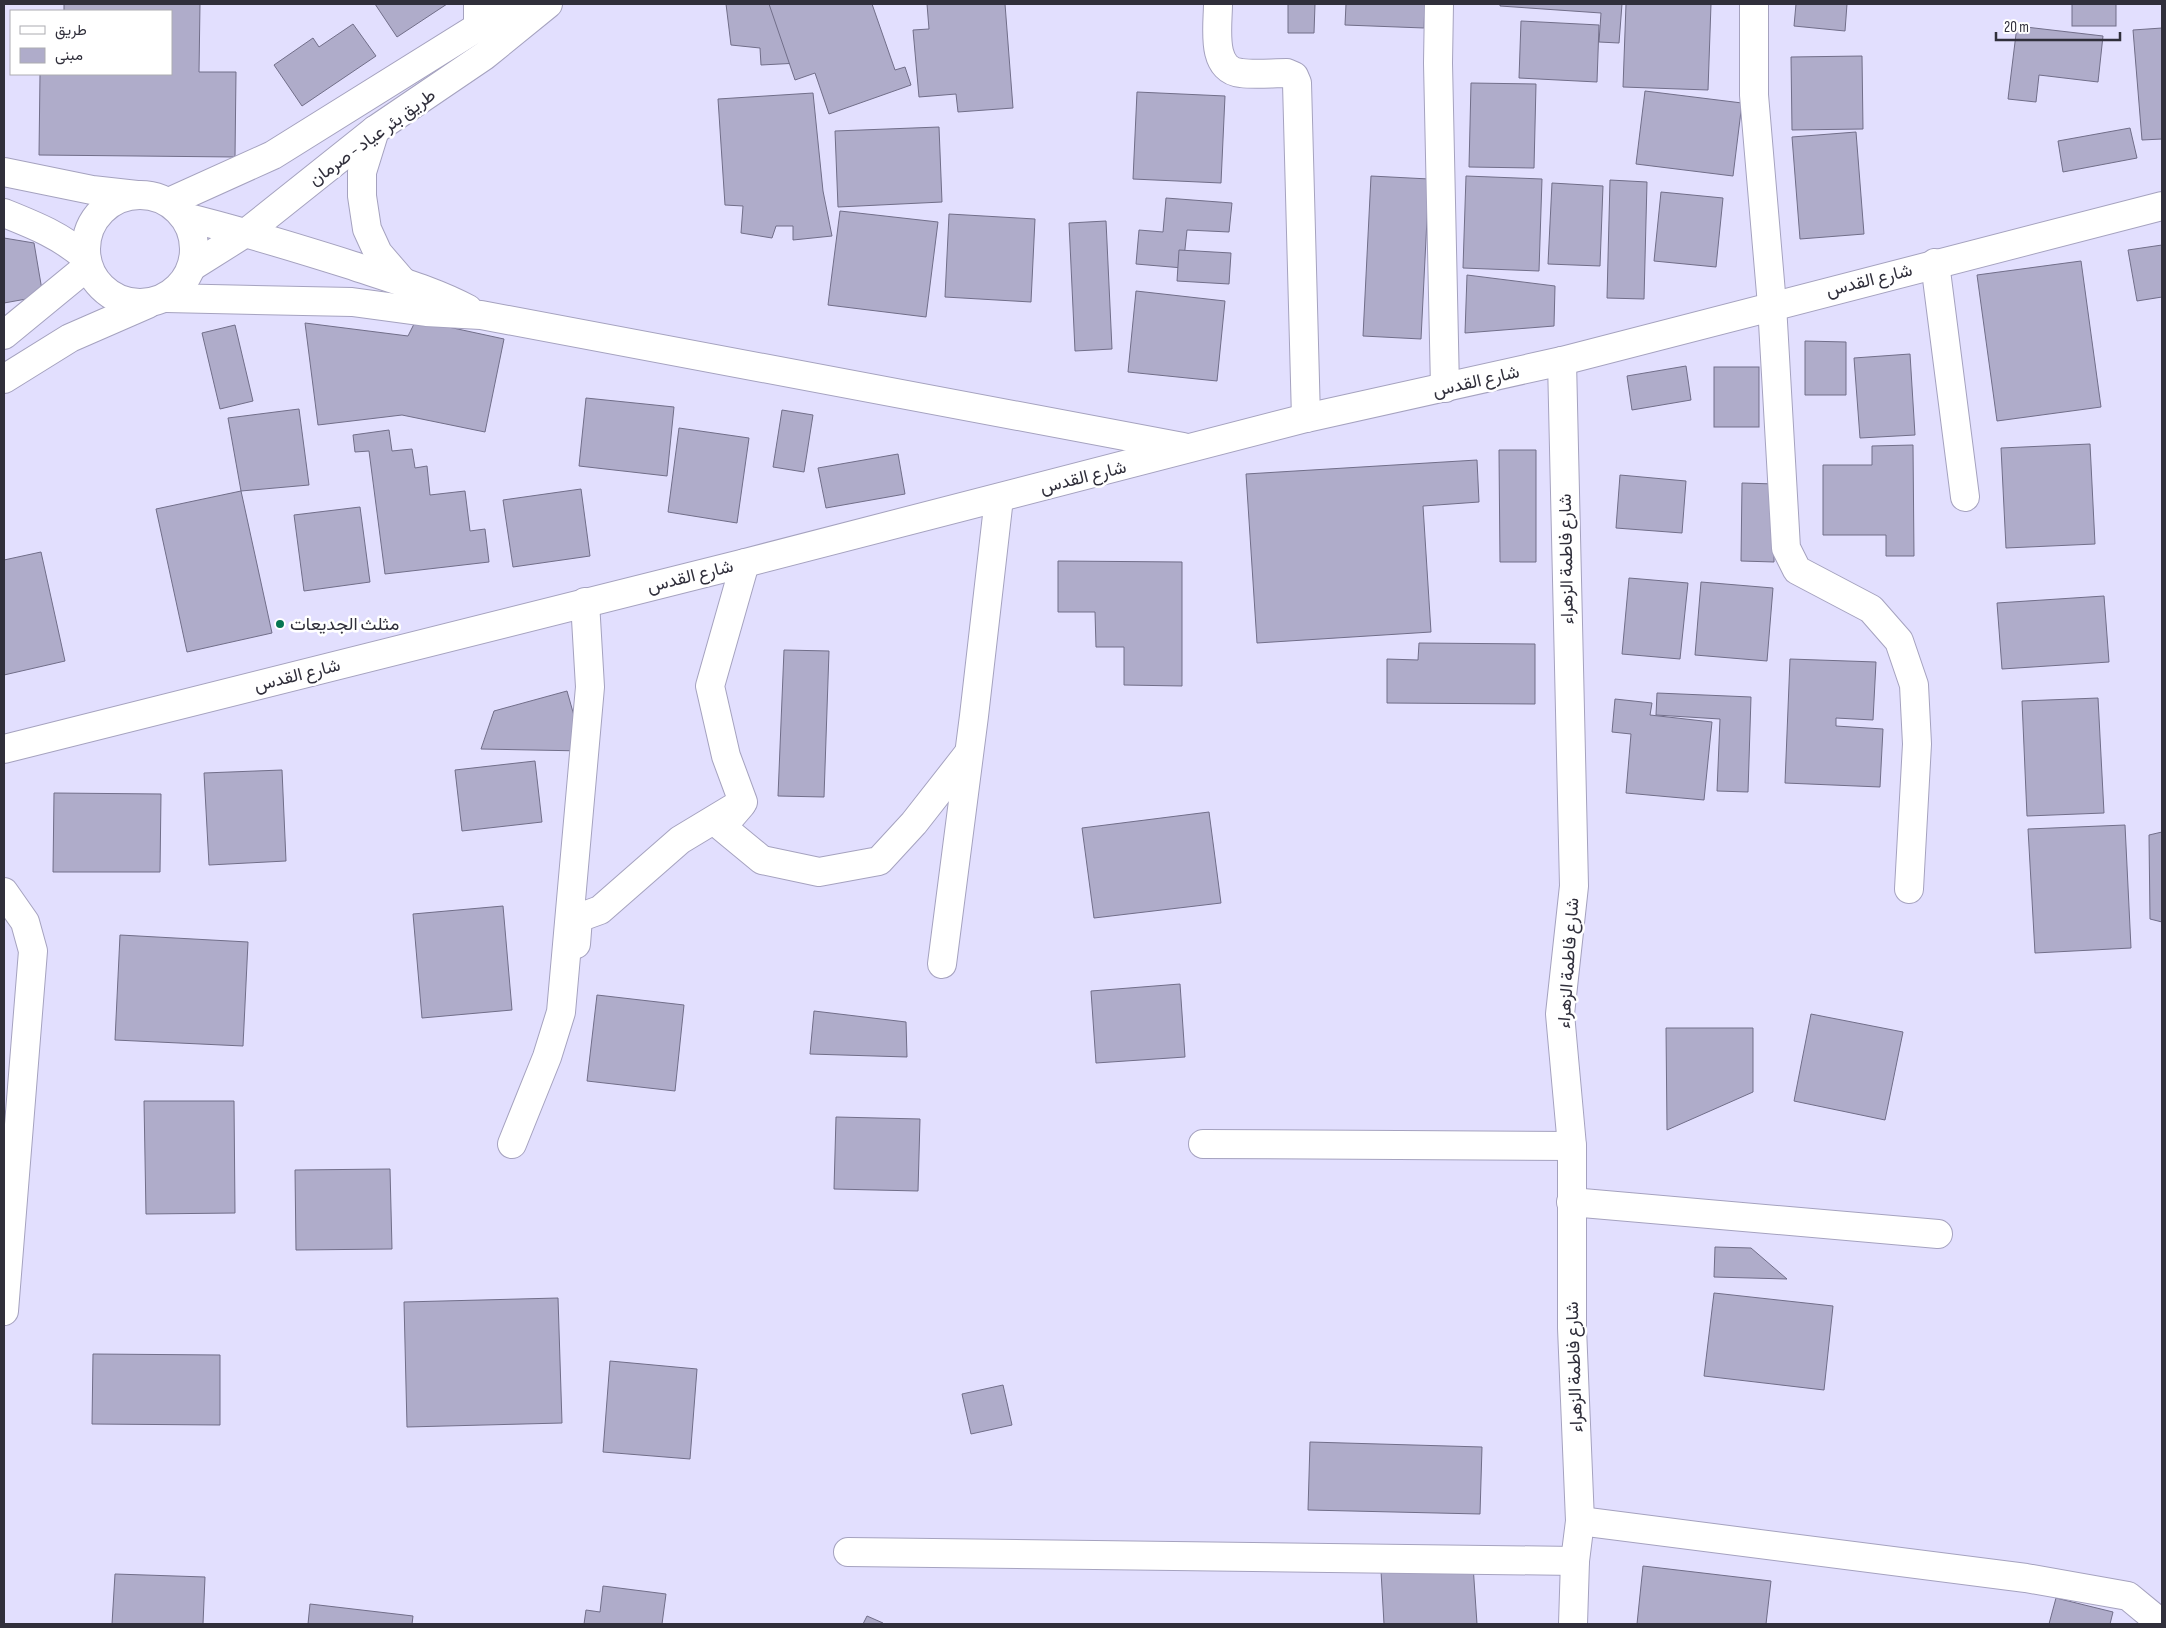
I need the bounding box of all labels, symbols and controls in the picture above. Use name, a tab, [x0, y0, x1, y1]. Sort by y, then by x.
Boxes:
legend	[10, 10, 172, 75]
scale bar	[1996, 10, 2120, 42]
text: 20 m	[2004, 18, 2029, 37]
text: طريق	[55, 21, 87, 40]
text: مبنى	[55, 46, 83, 65]
street label: طريق بئر عياد - صرمان	[305, 84, 440, 190]
street label: شارع القدس	[1824, 260, 1915, 302]
street label: شارع القدس	[1431, 361, 1522, 403]
street label: شارع القدس	[1038, 457, 1129, 499]
street label: شارع فاطمة الزهراء	[1555, 493, 1579, 625]
street label: شارع القدس	[645, 556, 736, 598]
place label: مثلث الجديعات	[290, 614, 399, 635]
marker: مثلث الجديعات	[274, 618, 286, 630]
street label: شارع القدس	[252, 655, 343, 697]
street label: شارع فاطمة الزهراء	[1553, 897, 1585, 1029]
street label: شارع فاطمة الزهراء	[1562, 1301, 1588, 1433]

